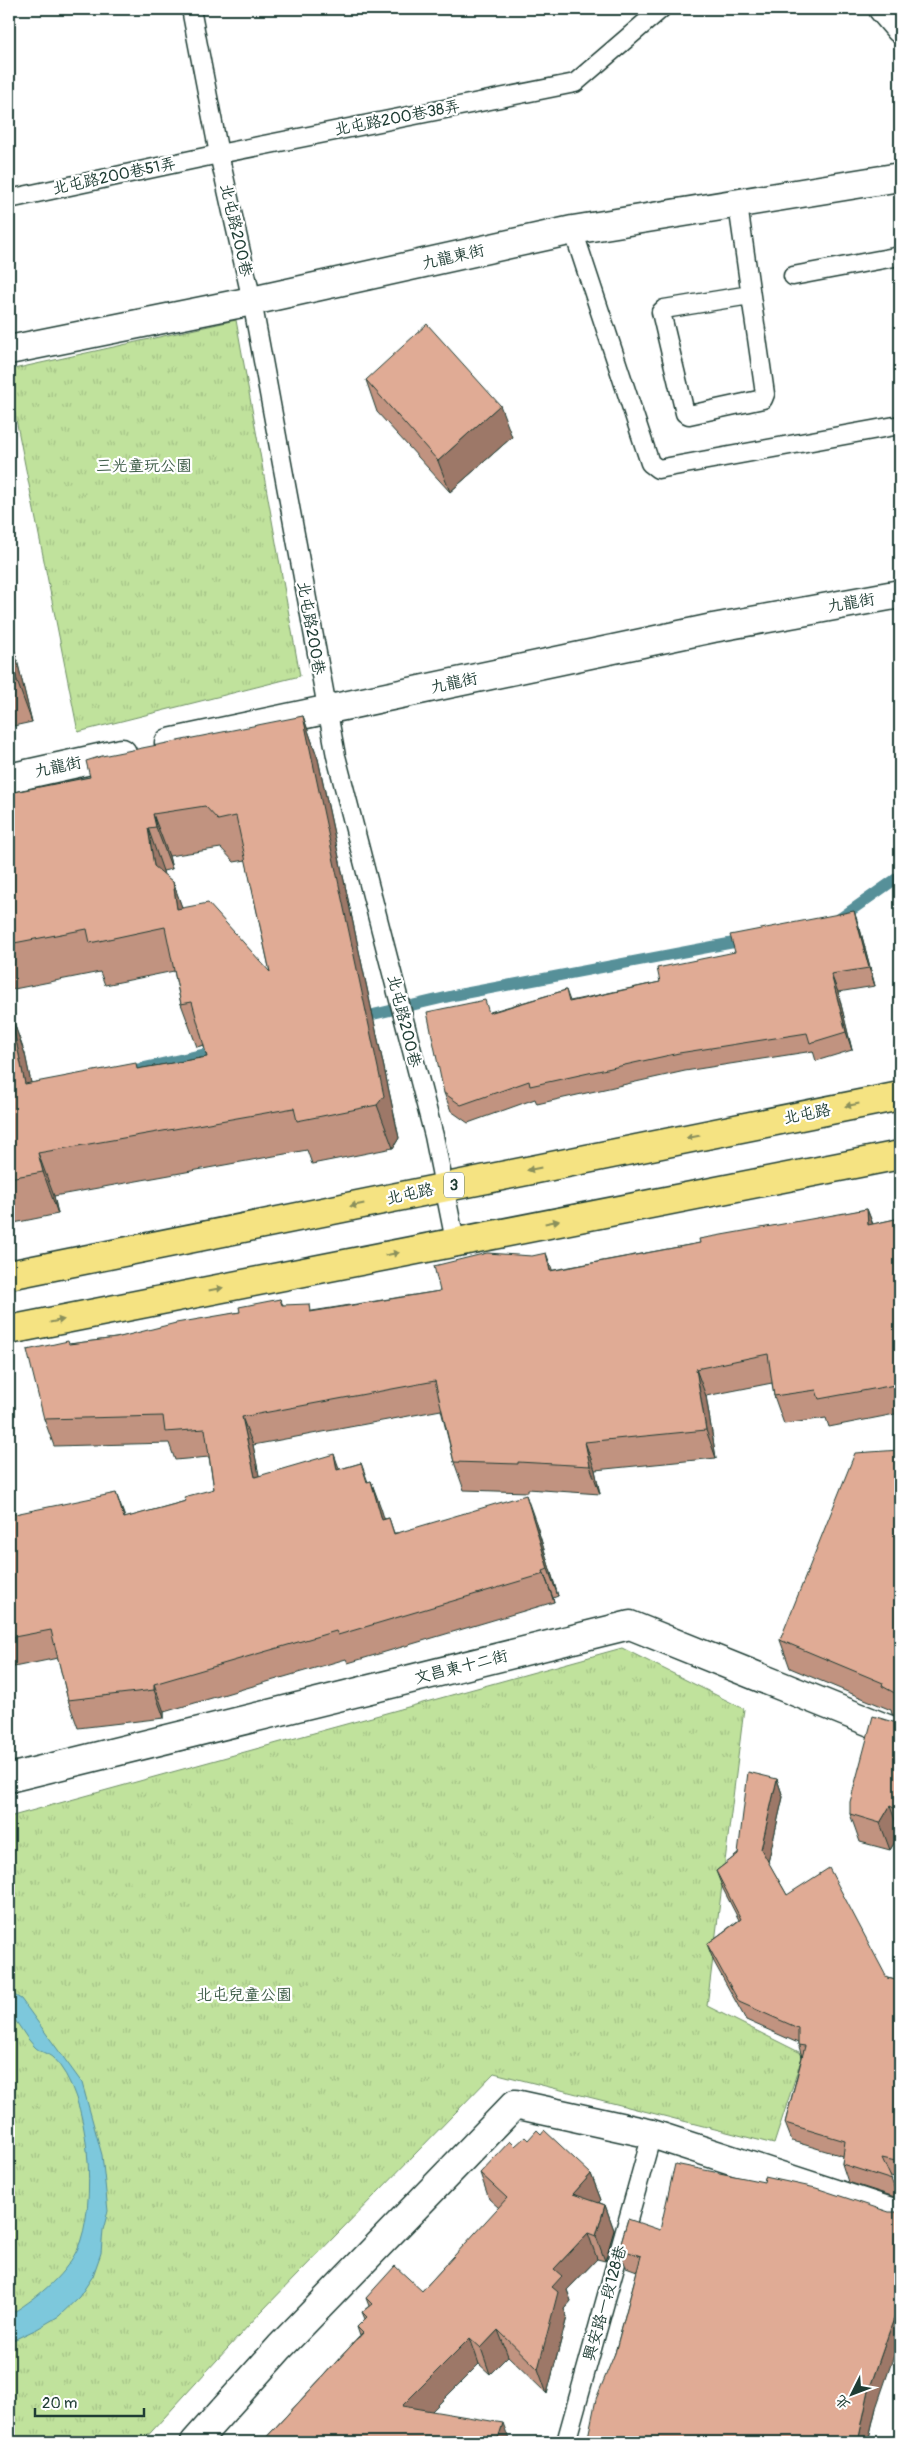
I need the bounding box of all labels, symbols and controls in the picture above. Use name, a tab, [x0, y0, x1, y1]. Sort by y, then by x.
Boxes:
street label: 北屯路200巷38弄	[332, 96, 462, 140]
street label: 北屯路200巷51弄	[50, 153, 178, 199]
street label: 北屯路200巷	[216, 182, 256, 278]
street label: 九龍東街	[420, 240, 486, 274]
park label: 三光童玩公園	[96, 456, 192, 476]
street label: 北屯路200巷	[293, 580, 329, 676]
street label: 九龍街	[826, 589, 876, 617]
street label: 九龍街	[428, 668, 480, 698]
street label: 九龍街	[32, 752, 84, 782]
street label: 北屯路200巷	[383, 973, 425, 1069]
street label: 北屯路	[782, 1100, 832, 1128]
one-way arrow	[844, 1102, 860, 1110]
one-way arrow	[685, 1134, 701, 1142]
one-way arrow	[525, 1166, 541, 1174]
road number: 3	[444, 1172, 464, 1198]
street label: 北屯路	[384, 1179, 436, 1209]
one-way arrow	[350, 1201, 365, 1209]
one-way arrow	[544, 1218, 560, 1226]
one-way arrow	[385, 1250, 400, 1258]
one-way arrow	[208, 1285, 224, 1293]
one-way arrow	[49, 1317, 64, 1325]
street label: 文昌東十二街	[412, 1646, 510, 1688]
park label: 北屯兒童公園	[196, 1985, 292, 2005]
street label: 興安路一段128巷	[579, 2243, 631, 2363]
north arrow	[826, 2368, 876, 2418]
scale bar	[35, 2386, 144, 2418]
text: 北	[832, 2391, 854, 2413]
text: 20 m	[42, 2394, 77, 2413]

